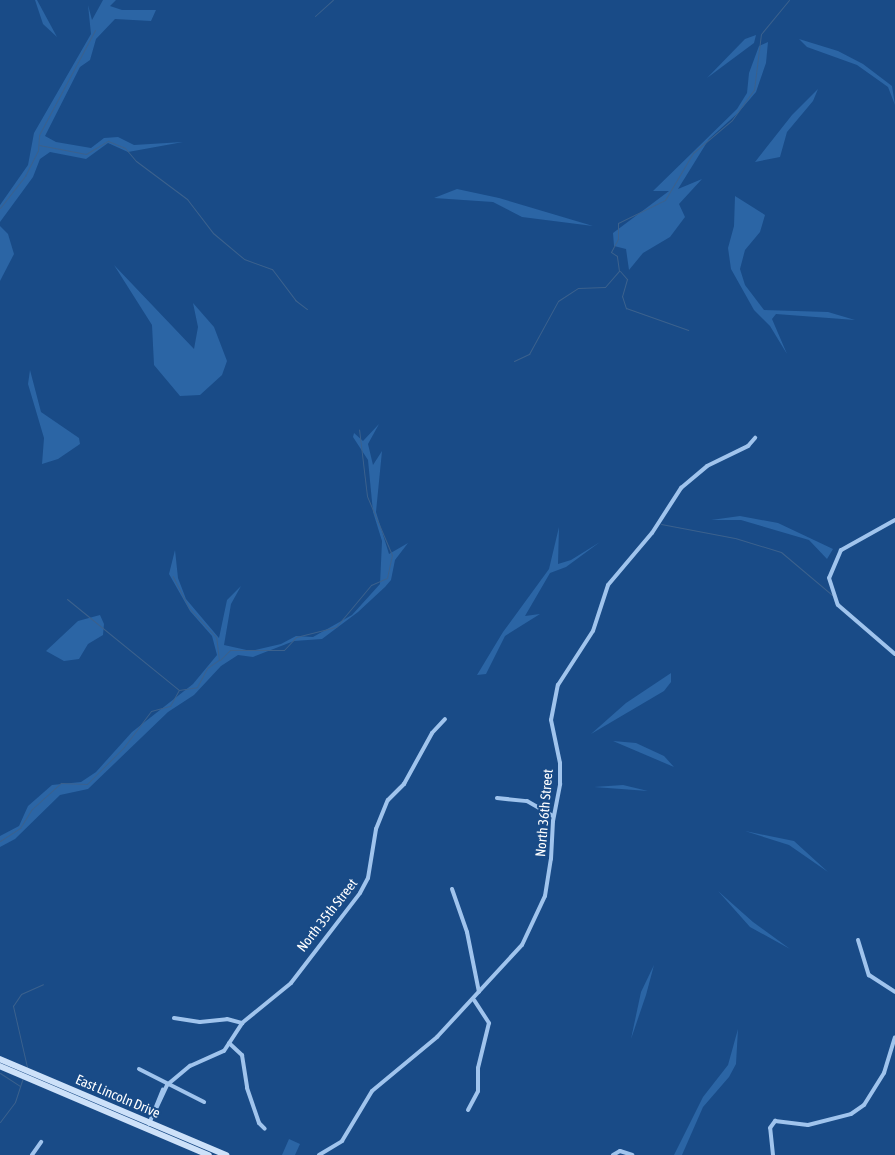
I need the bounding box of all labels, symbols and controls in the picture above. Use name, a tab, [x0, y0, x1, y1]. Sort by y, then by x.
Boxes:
street label: North 36th Street	[532, 768, 556, 858]
street label: North 35th Street	[293, 875, 361, 955]
street label: East Lincoln Drive	[73, 1071, 163, 1121]

